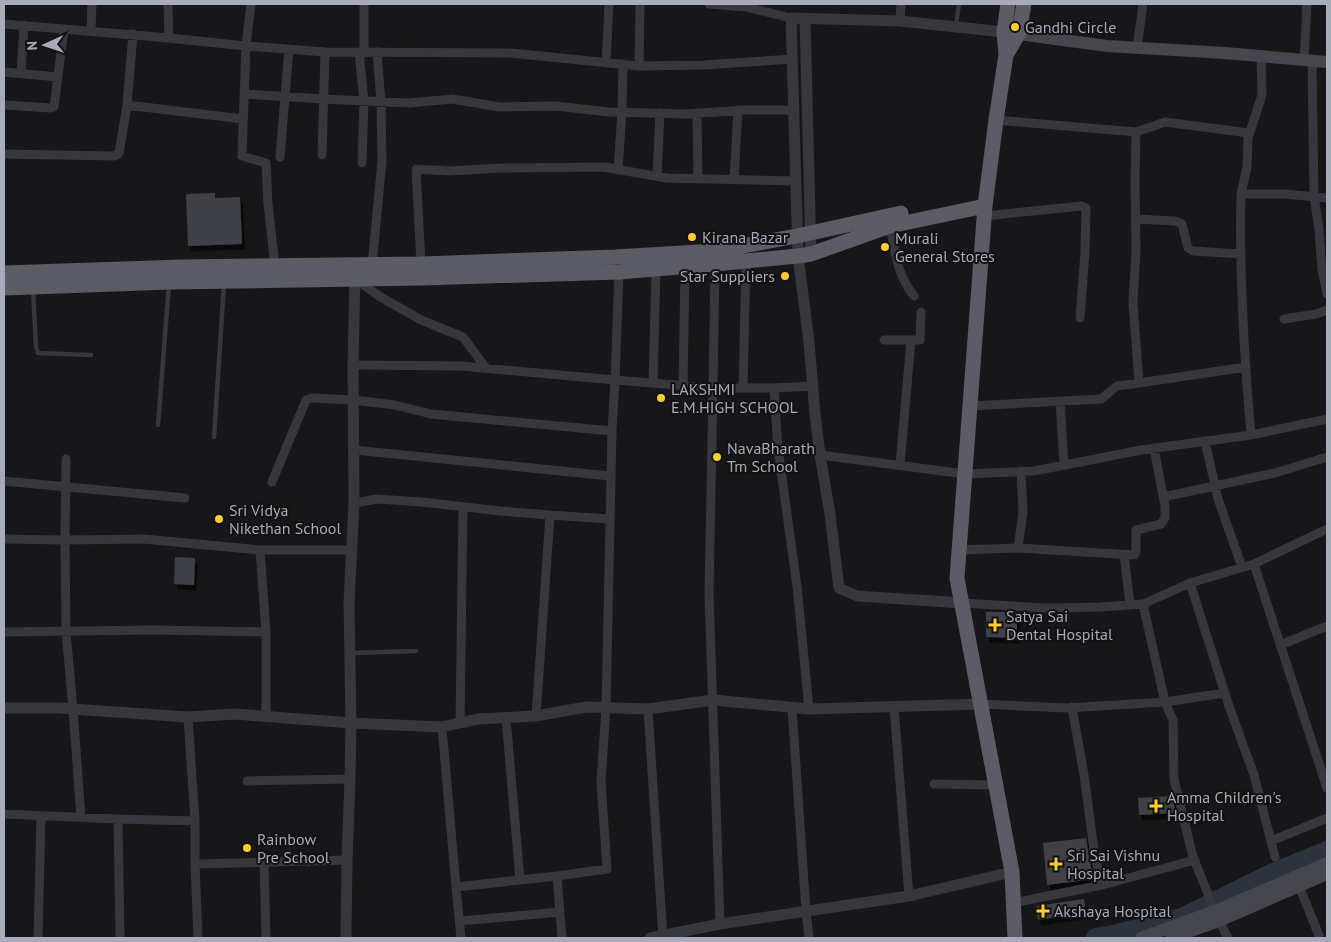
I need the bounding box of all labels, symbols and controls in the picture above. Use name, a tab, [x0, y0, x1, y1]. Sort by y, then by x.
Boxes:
place label: Gandhi Circle	[1025, 17, 1116, 37]
north arrow	[20, 20, 70, 70]
marker: Gandhi Circle	[1009, 21, 1021, 33]
text: N	[23, 41, 41, 51]
place label: Kirana Bazar	[702, 227, 789, 247]
place label: Murali General Stores	[895, 228, 995, 266]
marker: Kirana Bazar	[686, 231, 698, 243]
marker: Murali General Stores	[879, 241, 891, 253]
place label: Star Suppliers	[680, 266, 775, 286]
marker: Star Suppliers	[779, 270, 791, 282]
place label: LAKSHMI E.M.HIGH SCHOOL	[671, 379, 798, 417]
marker: LAKSHMI E.M.HIGH SCHOOL	[655, 392, 667, 404]
place label: NavaBharath Tm School	[727, 438, 815, 476]
marker: NavaBharath Tm School	[711, 451, 723, 463]
place label: Sri Vidya Nikethan School	[229, 500, 341, 538]
marker: Sri Vidya Nikethan School	[213, 513, 225, 525]
place label: Satya Sai Dental Hospital	[1006, 606, 1113, 644]
marker: Satya Sai Dental Hospital	[988, 618, 1002, 632]
place label: Amma Children's Hospital	[1167, 787, 1282, 825]
marker: Amma Children's Hospital	[1149, 799, 1163, 813]
place label: Rainbow Pre School	[257, 829, 330, 867]
marker: Rainbow Pre School	[241, 842, 253, 854]
place label: Sri Sai Vishnu Hospital	[1067, 845, 1160, 883]
marker: Sri Sai Vishnu Hospital	[1049, 857, 1063, 871]
place label: Akshaya Hospital	[1054, 901, 1171, 921]
marker: Akshaya Hospital	[1036, 904, 1050, 918]

